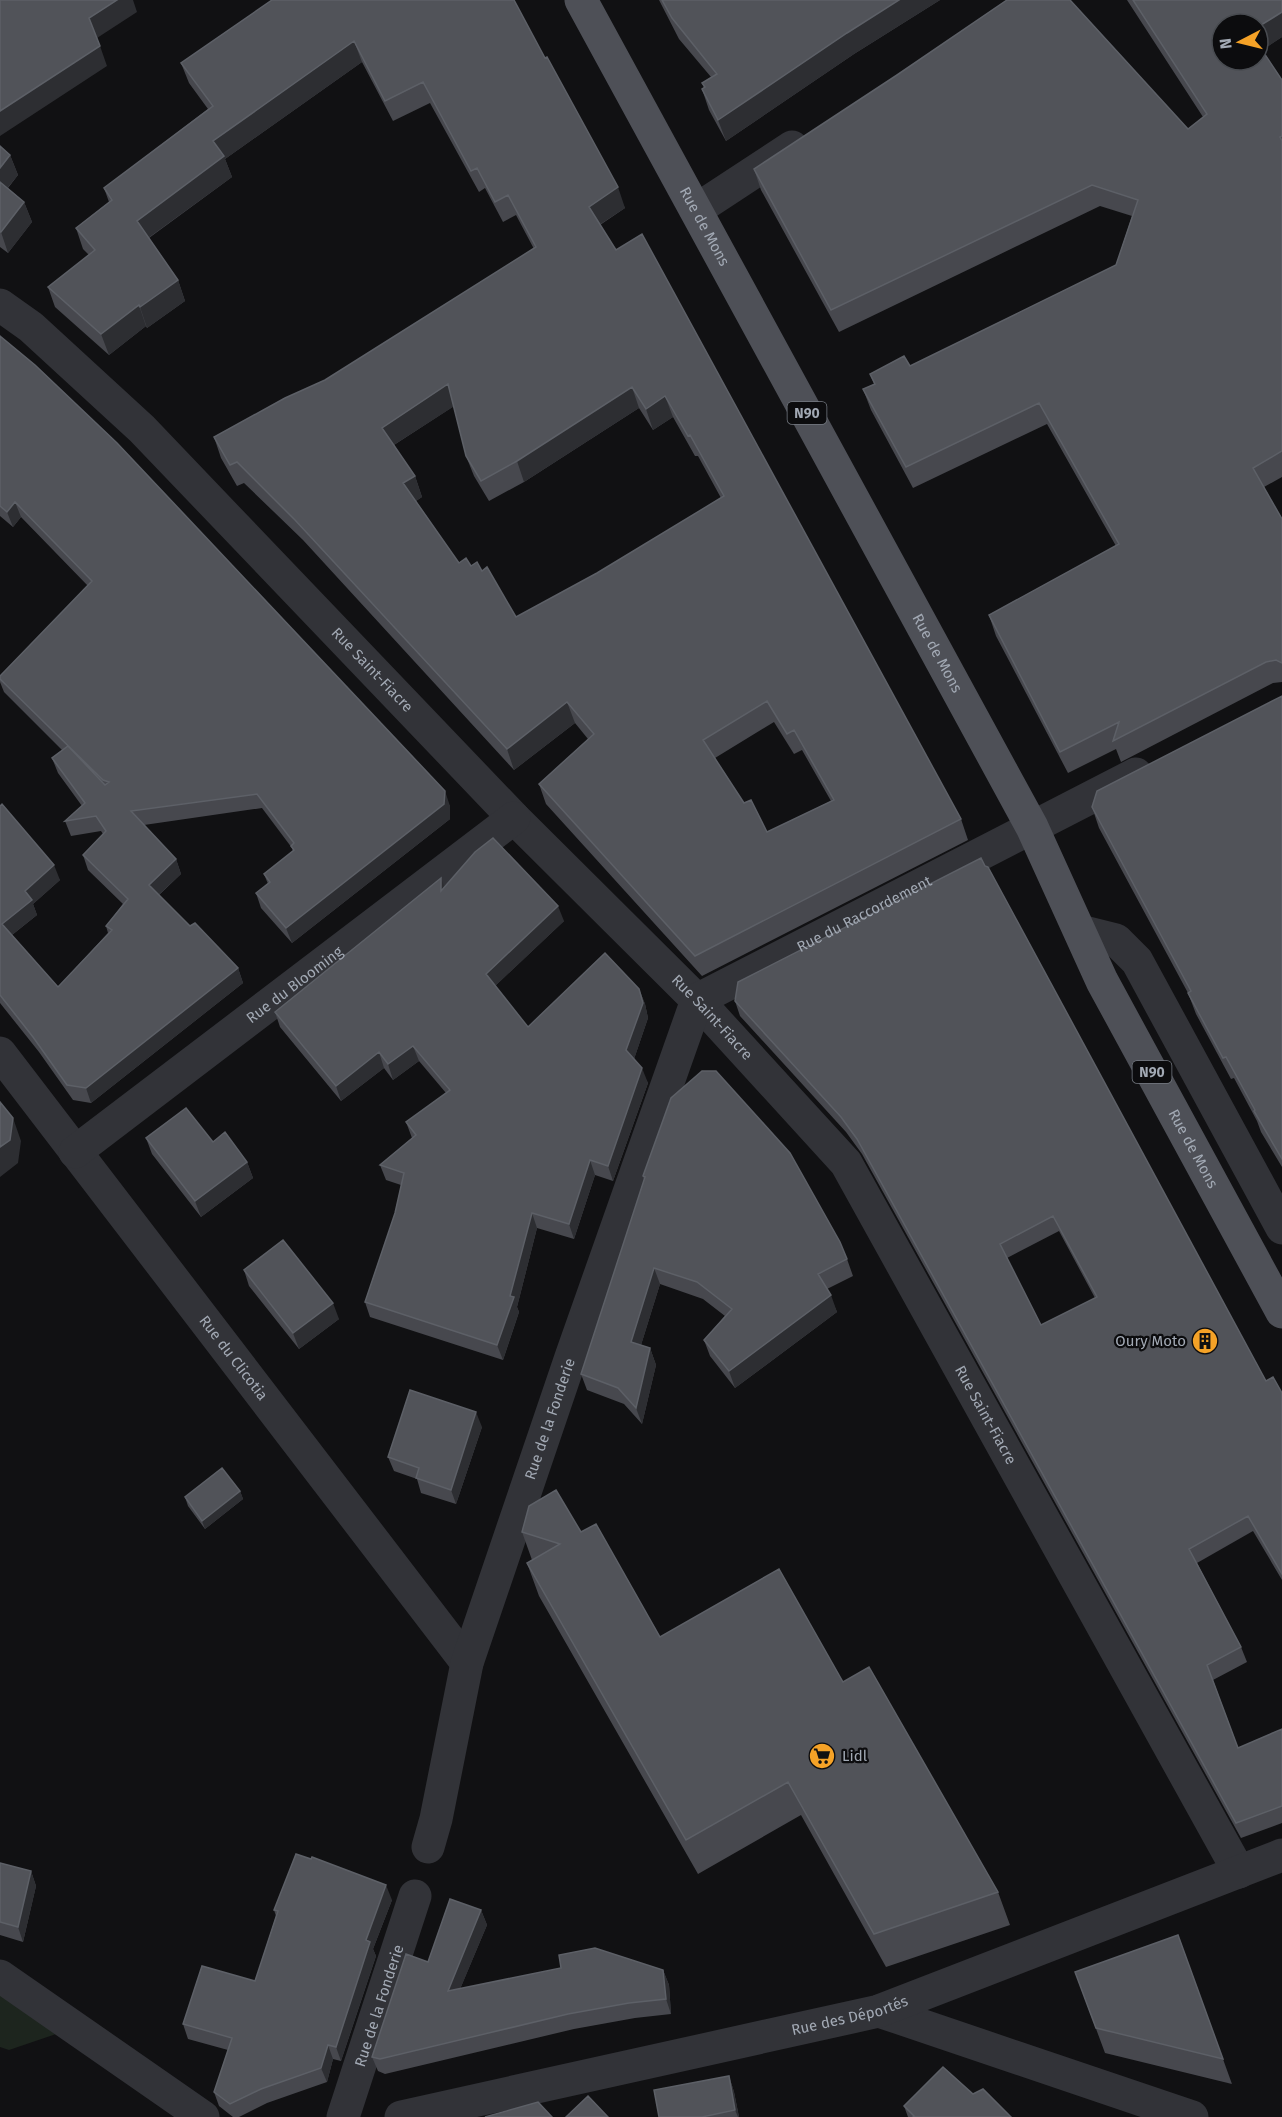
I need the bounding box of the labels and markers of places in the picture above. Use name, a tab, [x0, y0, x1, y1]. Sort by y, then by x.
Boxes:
building icon: Oury Moto	[1190, 1326, 1220, 1356]
place label: Oury Moto	[1115, 1332, 1186, 1350]
supermarket icon: Lidl	[807, 1741, 837, 1771]
place label: Lidl	[842, 1747, 868, 1765]

